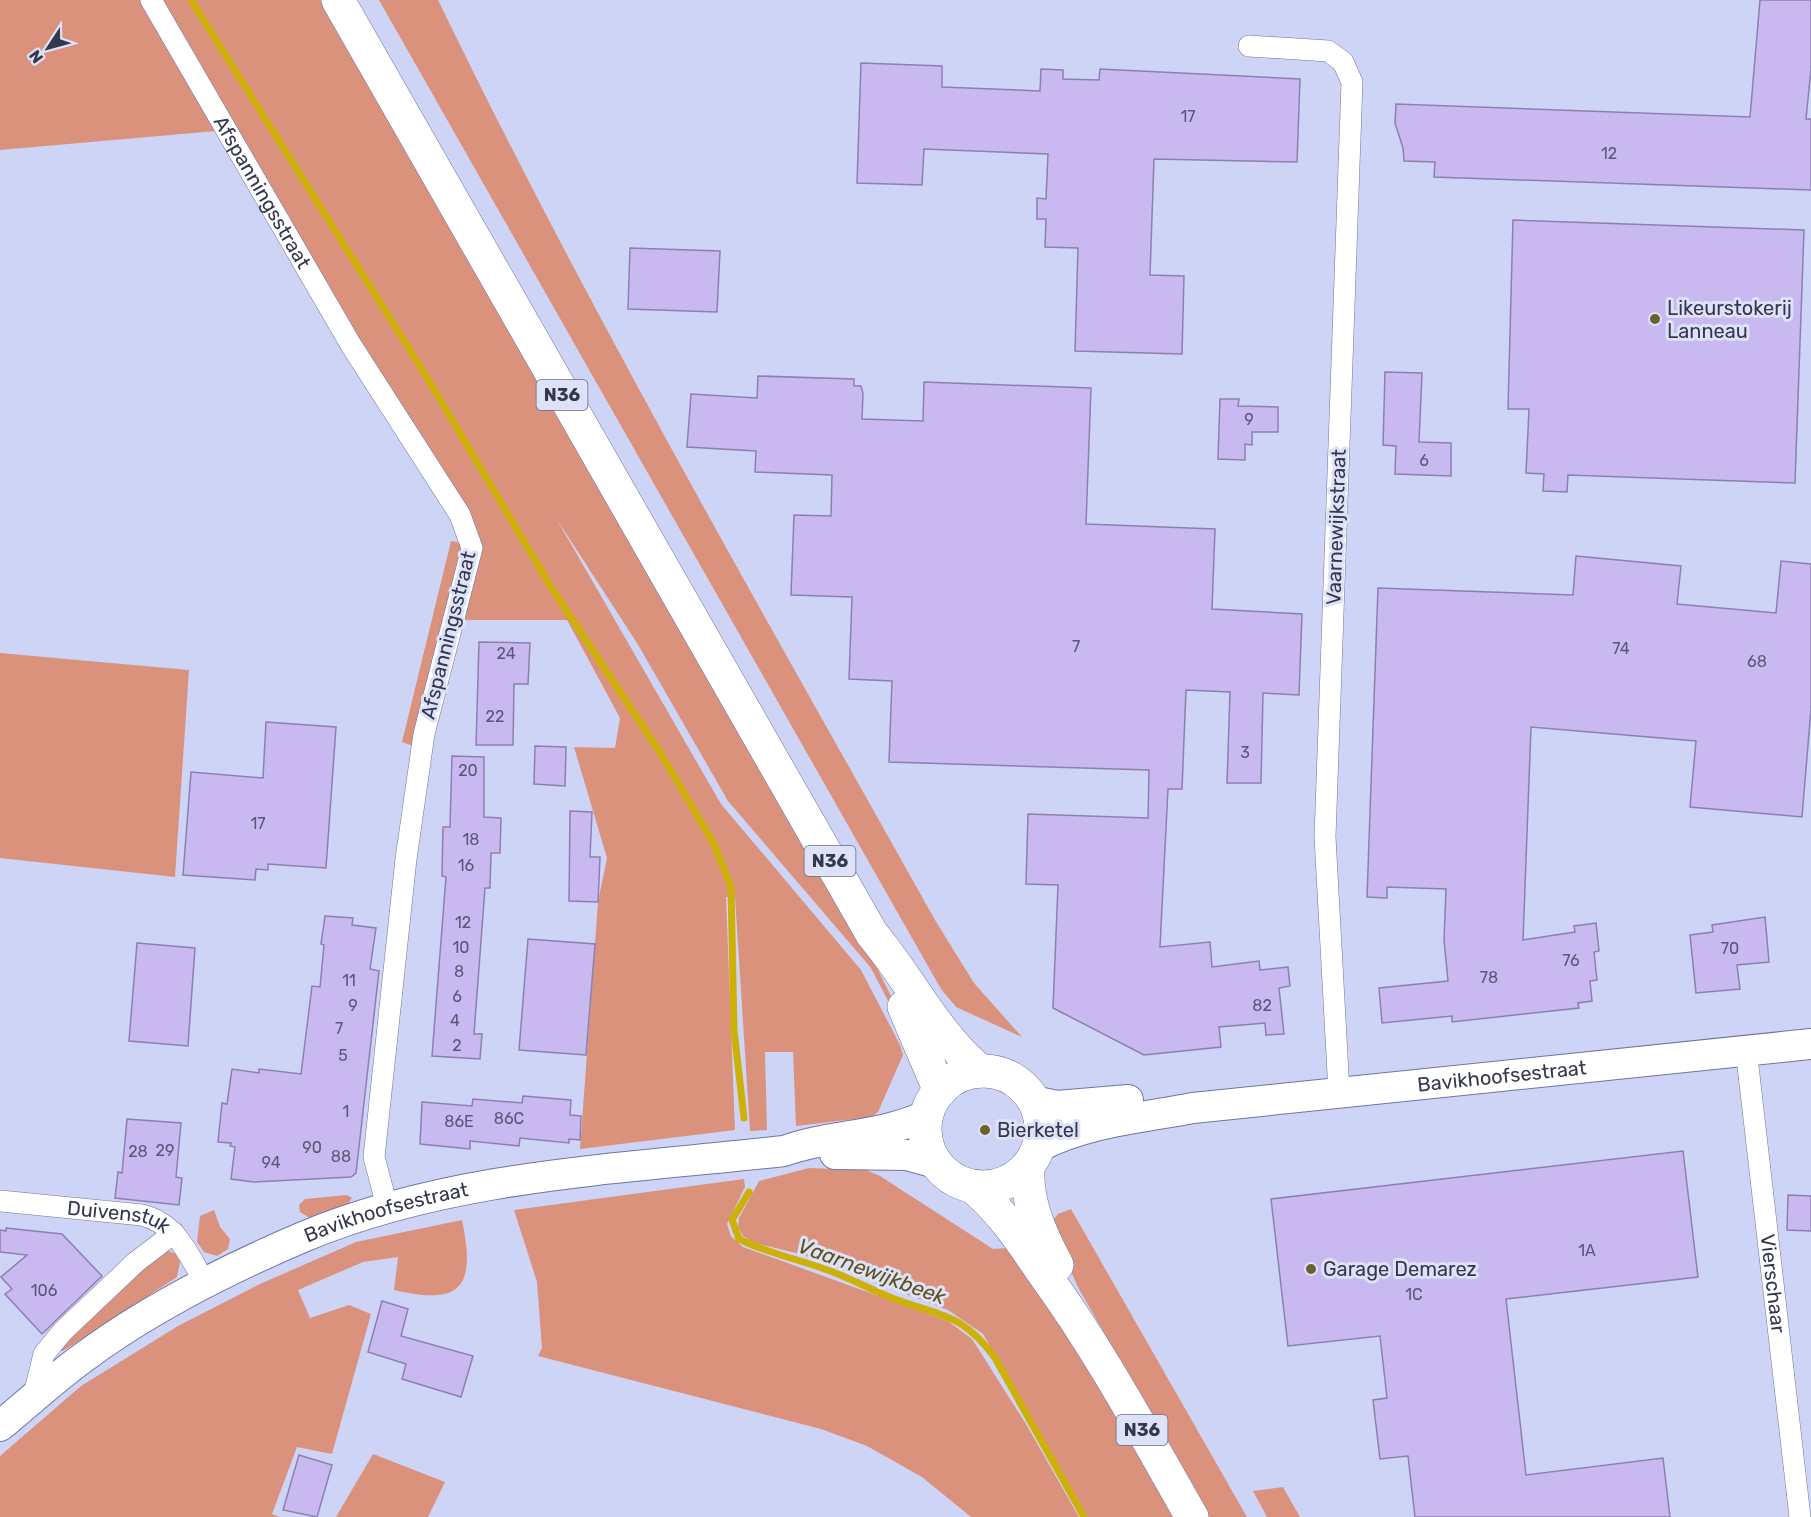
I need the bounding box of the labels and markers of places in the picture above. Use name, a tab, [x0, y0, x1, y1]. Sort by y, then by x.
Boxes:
place label: Likeurstokerij Lanneau	[1667, 296, 1792, 343]
marker: Likeurstokerij Lanneau	[1648, 312, 1662, 326]
place label: Bierketel	[997, 1118, 1079, 1142]
marker: Bierketel	[978, 1123, 992, 1137]
place label: Garage Demarez	[1323, 1257, 1477, 1281]
marker: Garage Demarez	[1304, 1262, 1318, 1276]

